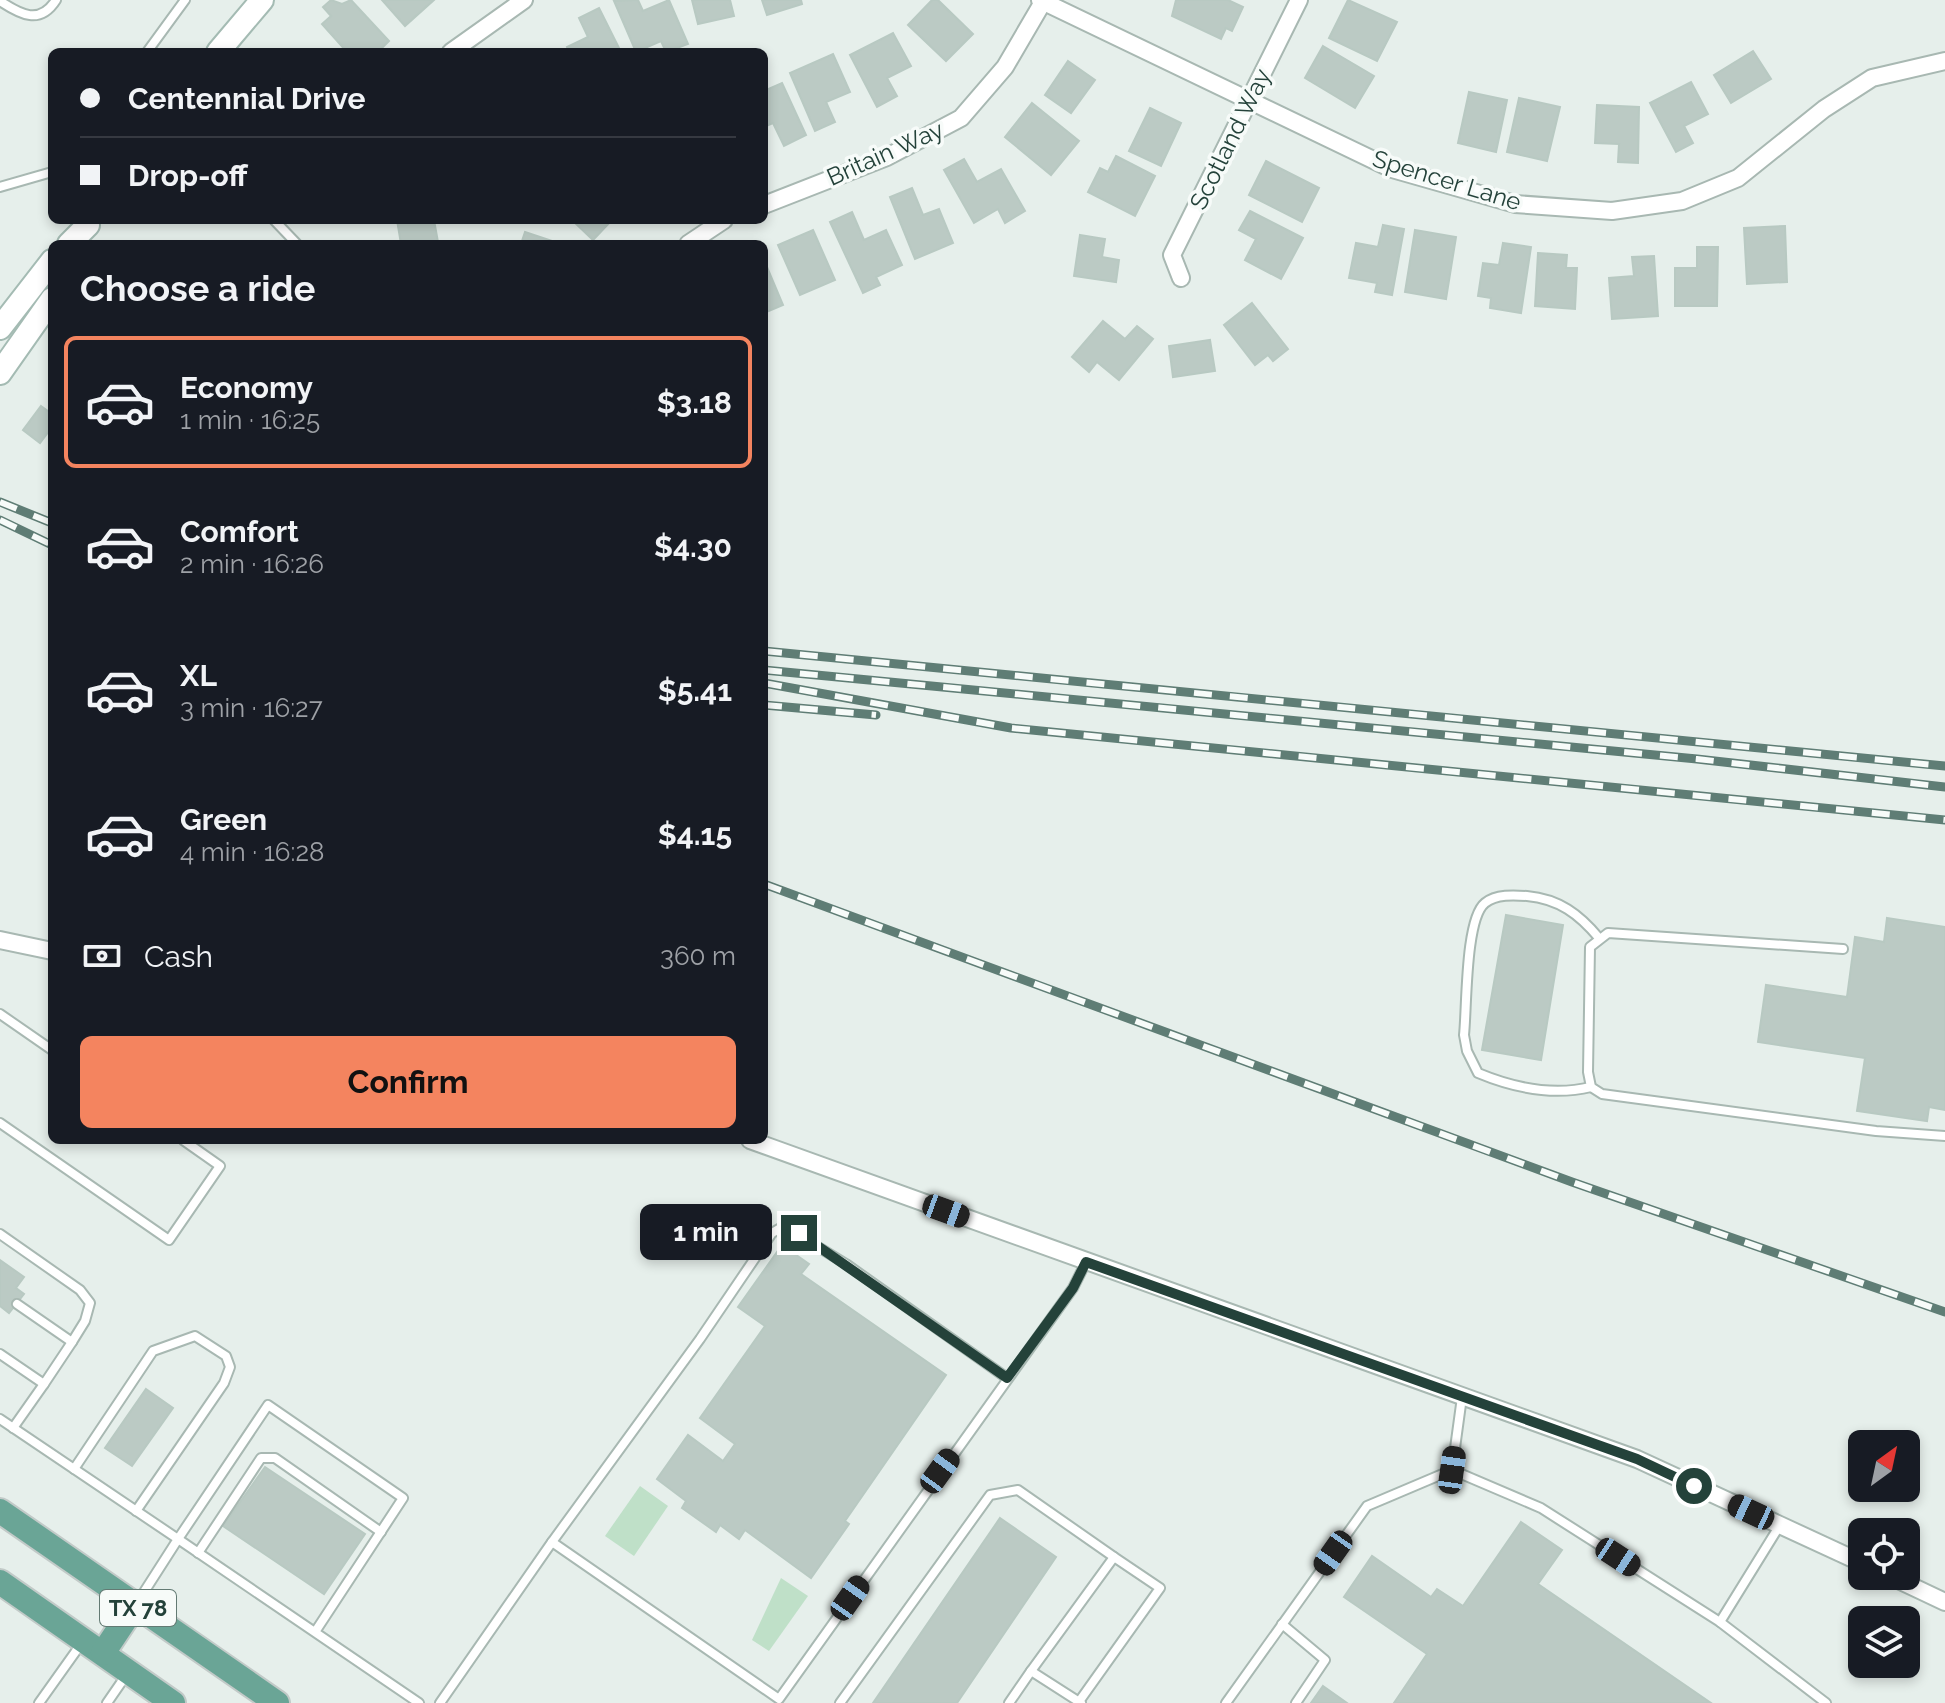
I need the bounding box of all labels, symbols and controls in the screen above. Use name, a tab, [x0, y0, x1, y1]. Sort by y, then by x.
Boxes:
street label: Scotland Way	[1183, 64, 1277, 214]
text: Centennial Drive	[128, 81, 365, 116]
street label: Britain Way	[822, 114, 948, 192]
street label: Spencer Lane	[1369, 144, 1525, 216]
text: Drop-off	[128, 158, 248, 193]
text: Choose a ride	[80, 267, 315, 309]
icon: car	[84, 366, 156, 438]
text: Economy	[180, 370, 313, 405]
text: $3.18	[657, 385, 732, 420]
text: 1 min · 16:25	[180, 405, 320, 435]
icon: car	[84, 510, 156, 582]
text: Comfort	[180, 514, 299, 549]
text: $4.30	[654, 529, 732, 564]
text: 2 min · 16:26	[180, 549, 324, 579]
icon: car	[84, 654, 156, 726]
text: XL	[180, 658, 217, 693]
text: $5.41	[658, 673, 732, 708]
text: 3 min · 16:27	[180, 693, 323, 723]
icon: car	[84, 798, 156, 870]
text: Green	[180, 802, 267, 837]
text: $4.15	[658, 817, 732, 852]
text: 4 min · 16:28	[180, 837, 324, 867]
icon: cash	[80, 934, 124, 978]
text: Cash	[144, 939, 213, 974]
text: 360 m	[660, 941, 736, 971]
button: Confirm	[80, 1036, 736, 1128]
car	[919, 1192, 973, 1230]
callout: 1 min	[639, 1205, 771, 1261]
route end	[781, 1215, 817, 1251]
text: 1 min	[673, 1217, 739, 1247]
north arrow	[1848, 1430, 1920, 1502]
map controls	[1848, 1430, 1920, 1678]
car	[916, 1445, 964, 1497]
car	[1437, 1445, 1467, 1495]
route start	[1676, 1468, 1712, 1504]
car	[1724, 1491, 1778, 1533]
button: locate	[1848, 1518, 1920, 1590]
car	[1309, 1526, 1357, 1580]
car	[1591, 1534, 1645, 1580]
car	[826, 1571, 874, 1625]
road number: TX 78	[100, 1590, 176, 1626]
button: layers	[1848, 1606, 1920, 1678]

